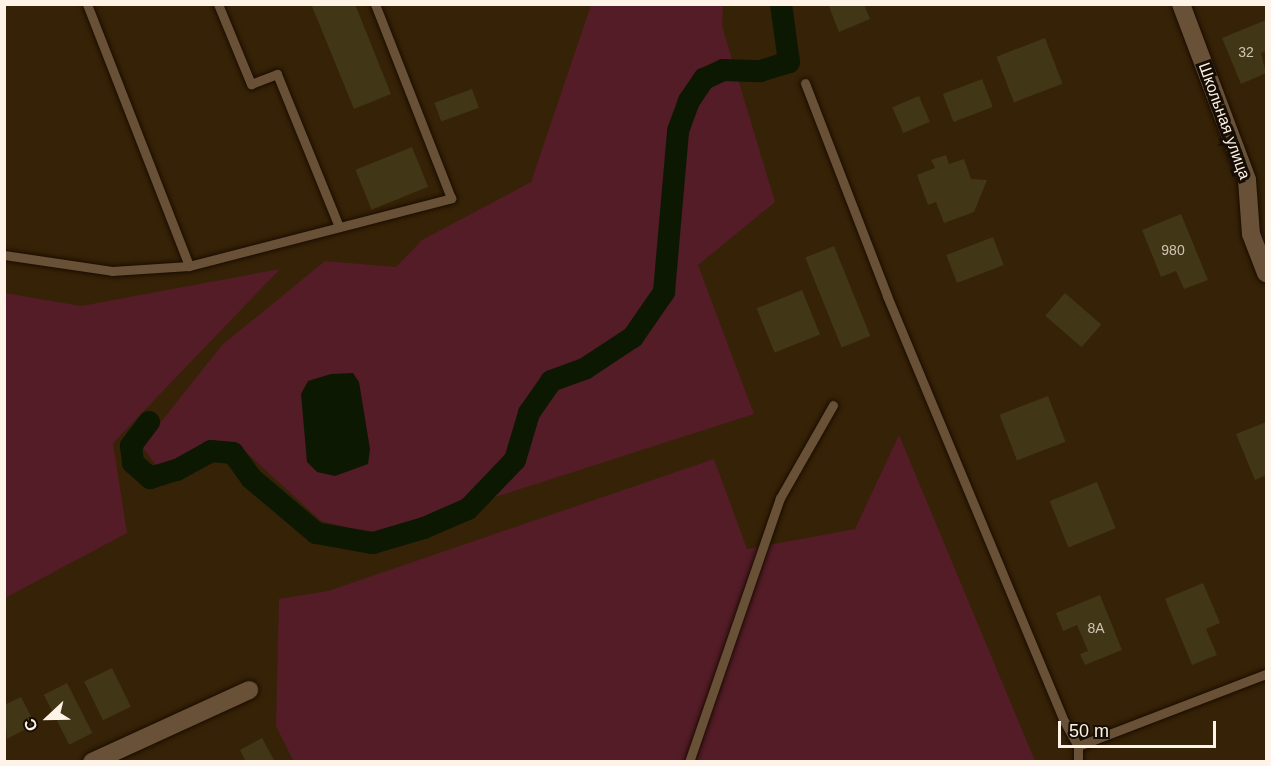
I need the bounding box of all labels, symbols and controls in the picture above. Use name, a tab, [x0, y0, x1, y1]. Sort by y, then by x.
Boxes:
house number: 32	[1238, 44, 1254, 60]
street label: Школьная улица	[1194, 60, 1254, 182]
house number: 980	[1161, 242, 1185, 258]
house number: 8А	[1087, 620, 1105, 636]
north arrow	[18, 688, 78, 748]
scale bar	[1061, 709, 1218, 747]
text: С	[21, 716, 41, 733]
text: 50 m	[1069, 721, 1109, 741]

